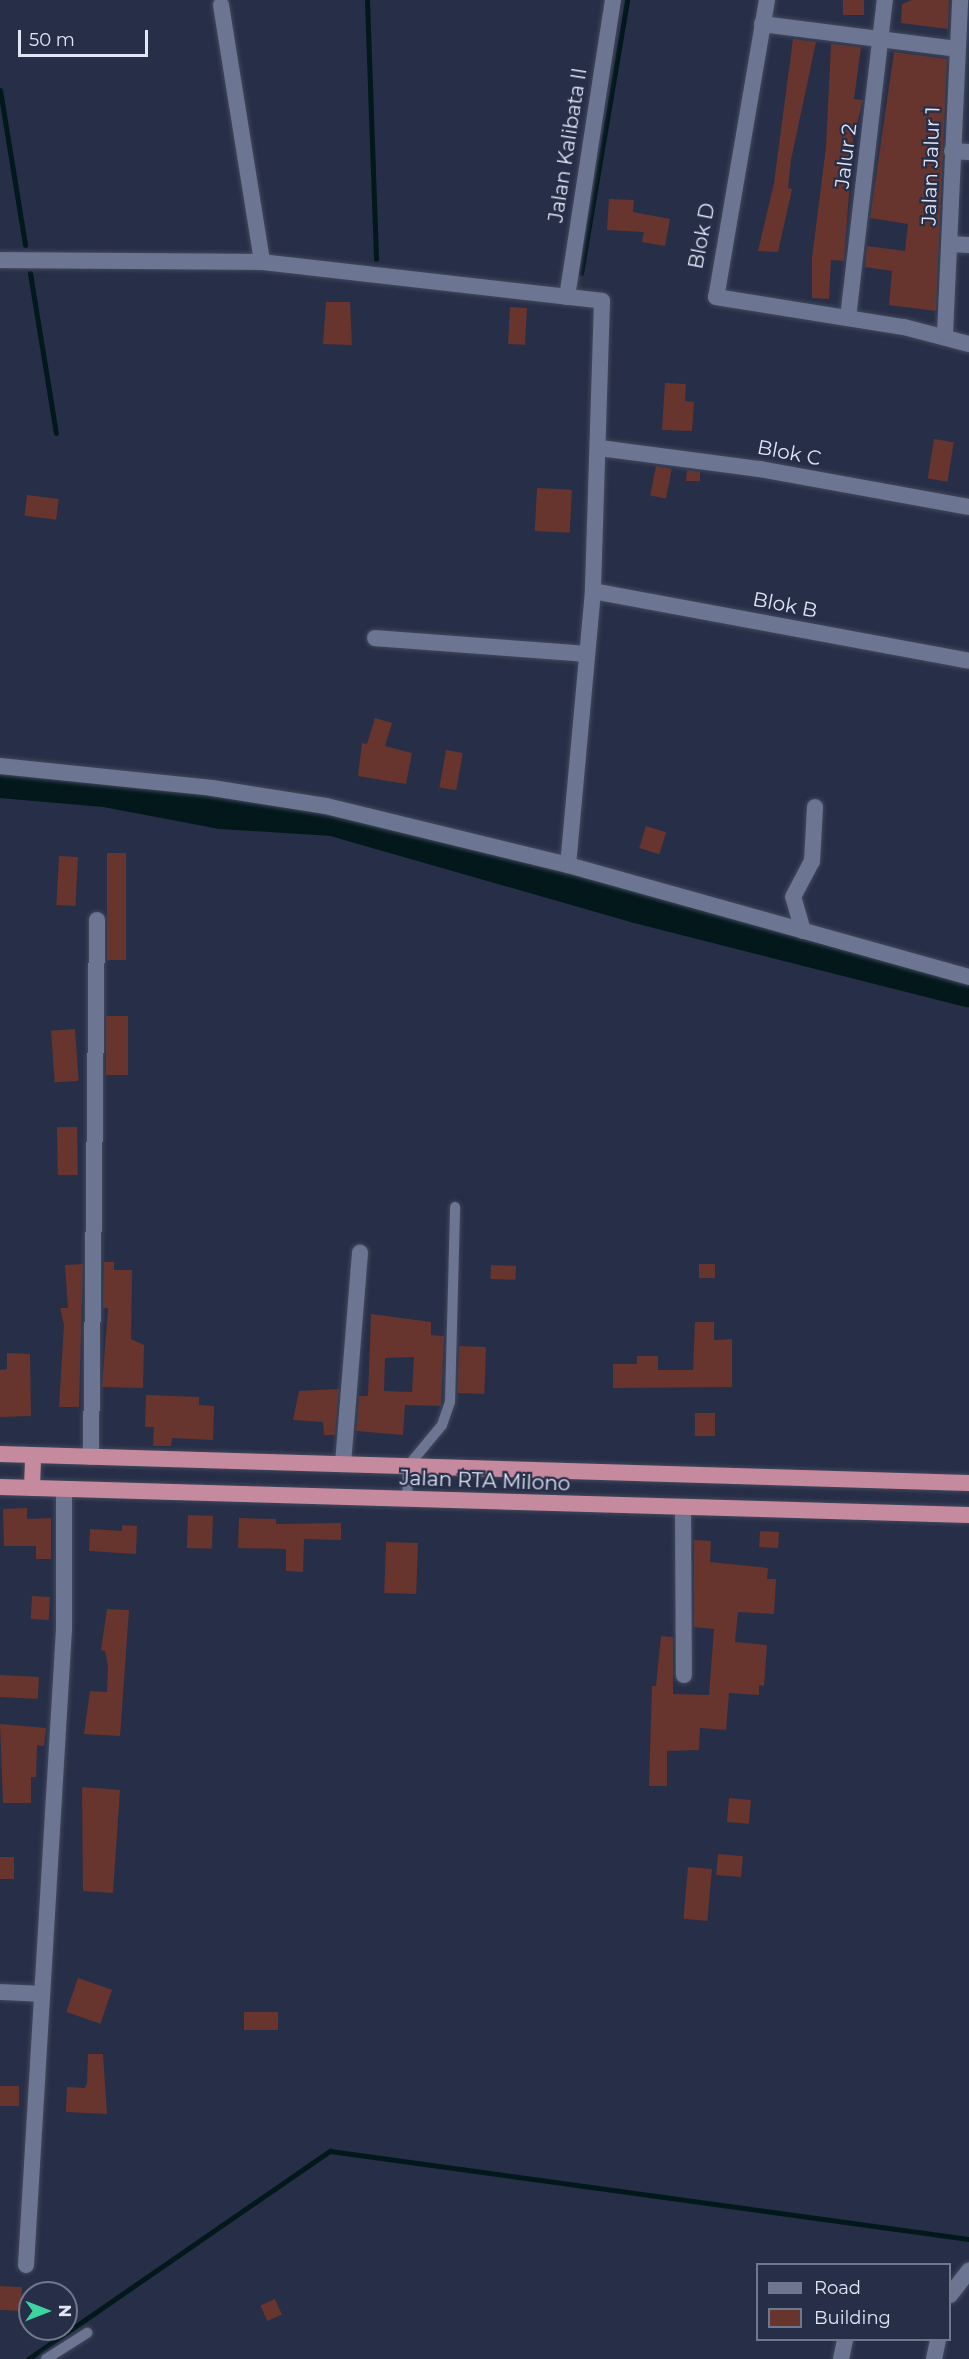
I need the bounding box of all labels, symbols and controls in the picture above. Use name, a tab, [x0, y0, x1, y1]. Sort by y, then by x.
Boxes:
scale bar	[21, 18, 152, 56]
text: 50 m	[29, 29, 75, 51]
street label: Jalan Kalibata II	[544, 66, 592, 224]
street label: Jalan Jalur 1	[917, 106, 945, 226]
street label: Jalur 2	[830, 122, 862, 190]
street label: Blok D	[684, 201, 720, 271]
street label: Blok C	[755, 435, 823, 471]
street label: Blok B	[751, 587, 819, 623]
street label: Jalan RTA Milono	[399, 1466, 571, 1496]
legend	[756, 2263, 951, 2341]
text: Road	[814, 2277, 861, 2299]
north arrow	[18, 2281, 78, 2341]
text: N	[55, 2305, 74, 2317]
text: Building	[814, 2307, 891, 2329]

